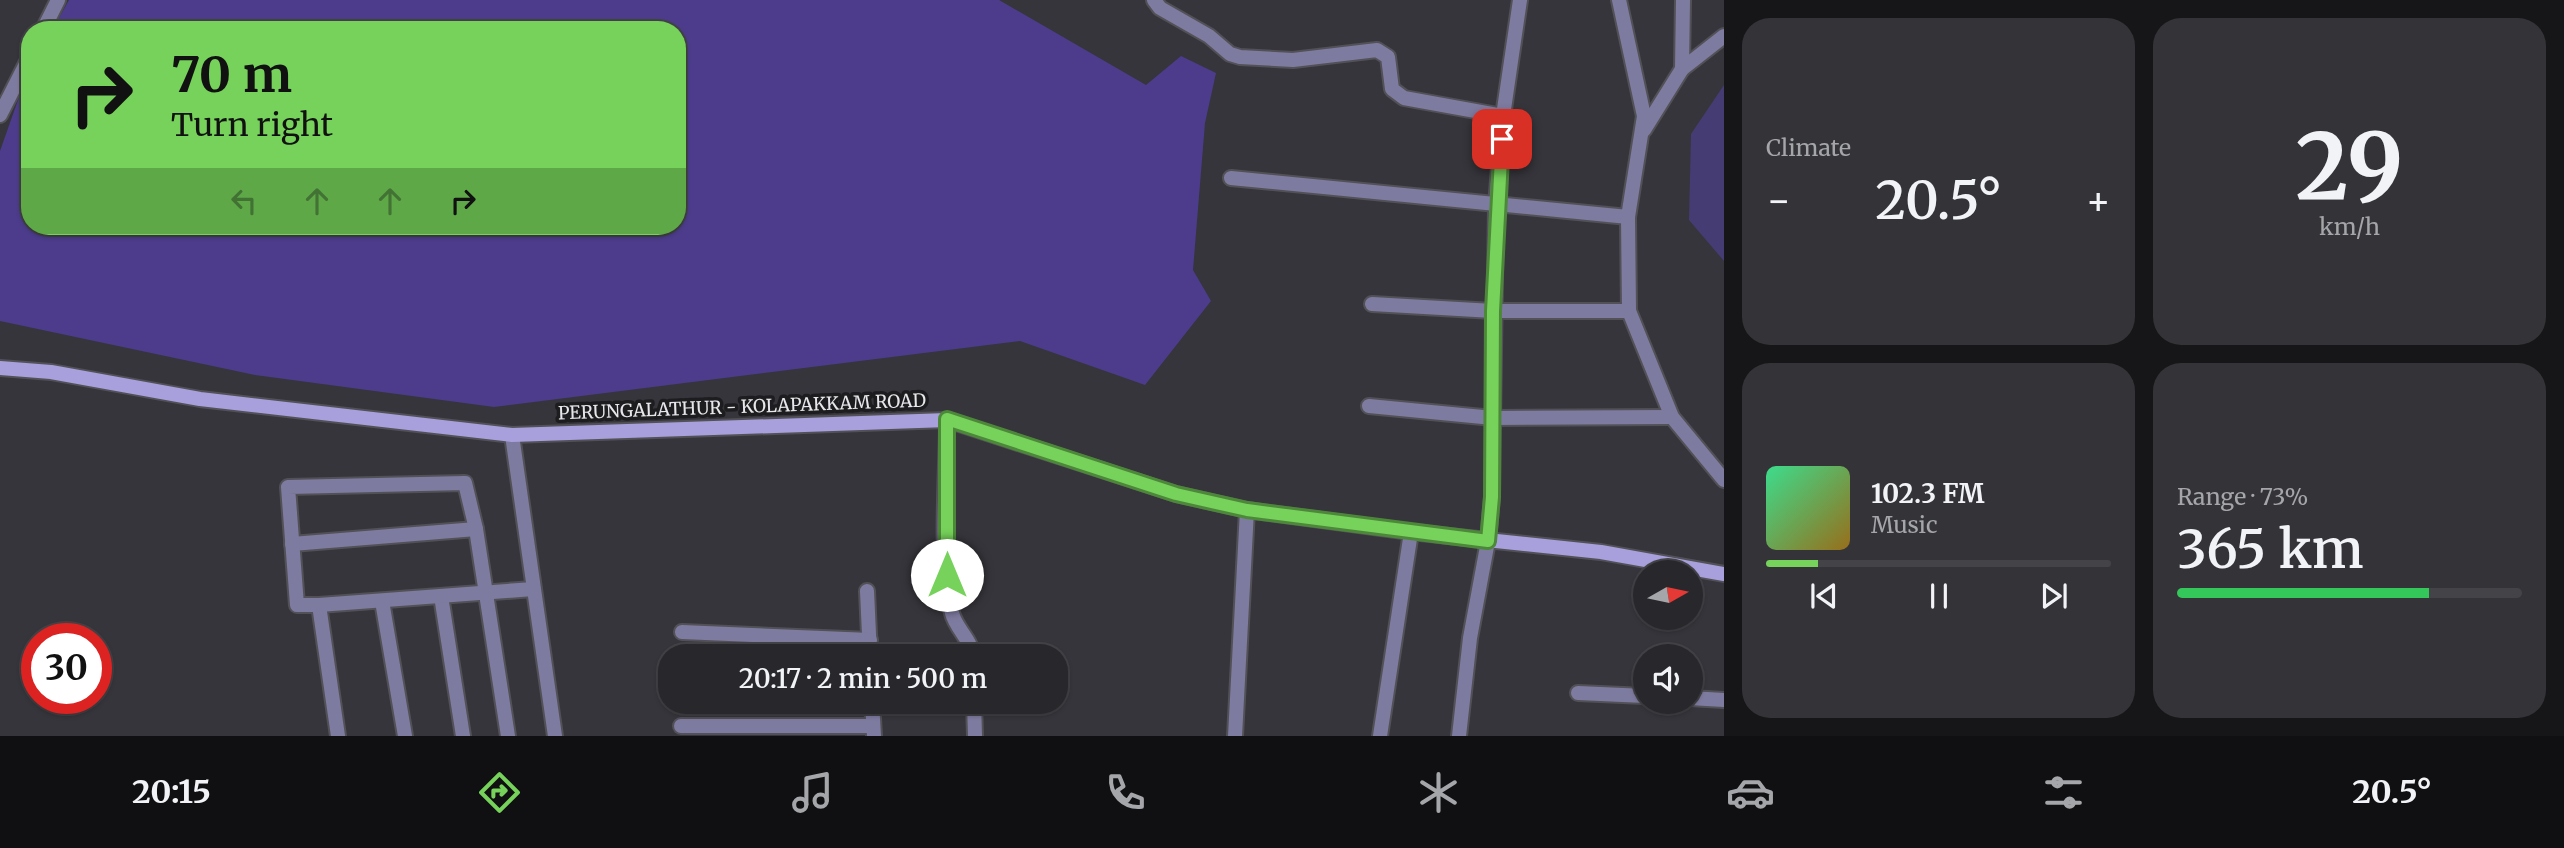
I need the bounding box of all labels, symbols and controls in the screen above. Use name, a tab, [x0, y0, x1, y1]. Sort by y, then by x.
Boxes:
text: 70 m	[171, 44, 292, 105]
icon: right	[56, 49, 147, 140]
text: Turn right	[171, 105, 333, 145]
pin	[1472, 109, 1532, 169]
text: 29	[2295, 109, 2404, 224]
icon: arrive	[1483, 120, 1521, 158]
text: Climate	[1766, 133, 1851, 162]
text: 20.5°	[1875, 168, 2002, 233]
text: −	[1766, 177, 1791, 224]
text: +	[2086, 177, 2111, 224]
icon: left	[225, 182, 263, 220]
icon: ahead	[298, 182, 336, 220]
icon: ahead	[371, 182, 409, 220]
icon: right	[444, 182, 482, 220]
text: km/h	[2319, 212, 2380, 241]
street label: PERUNGALATHUR - KOLAPAKKAM ROAD	[558, 389, 926, 424]
text: 102.3 FM	[1871, 477, 1984, 510]
text: Range · 73%	[2177, 482, 2308, 511]
text: Music	[1871, 510, 1938, 539]
text: 365 km	[2177, 517, 2364, 582]
position arrow	[910, 538, 984, 612]
north arrow	[1633, 560, 1703, 630]
map controls	[1633, 560, 1703, 714]
icon: previous	[1805, 577, 1843, 615]
icon: pause	[1920, 577, 1958, 615]
icon: next	[2035, 577, 2073, 615]
speed limit sign: 30	[21, 623, 112, 714]
button: sound	[1633, 644, 1703, 714]
text: 20:17 · 2 min · 500 m	[739, 662, 987, 695]
icon: directions	[475, 768, 524, 817]
icon: music	[788, 768, 837, 817]
icon: phone	[1101, 768, 1150, 817]
icon: climate	[1414, 768, 1463, 817]
icon: car	[1726, 768, 1775, 817]
icon: filters	[2039, 768, 2088, 817]
text: 20:15	[132, 772, 211, 812]
text: 20.5°	[2352, 772, 2432, 812]

